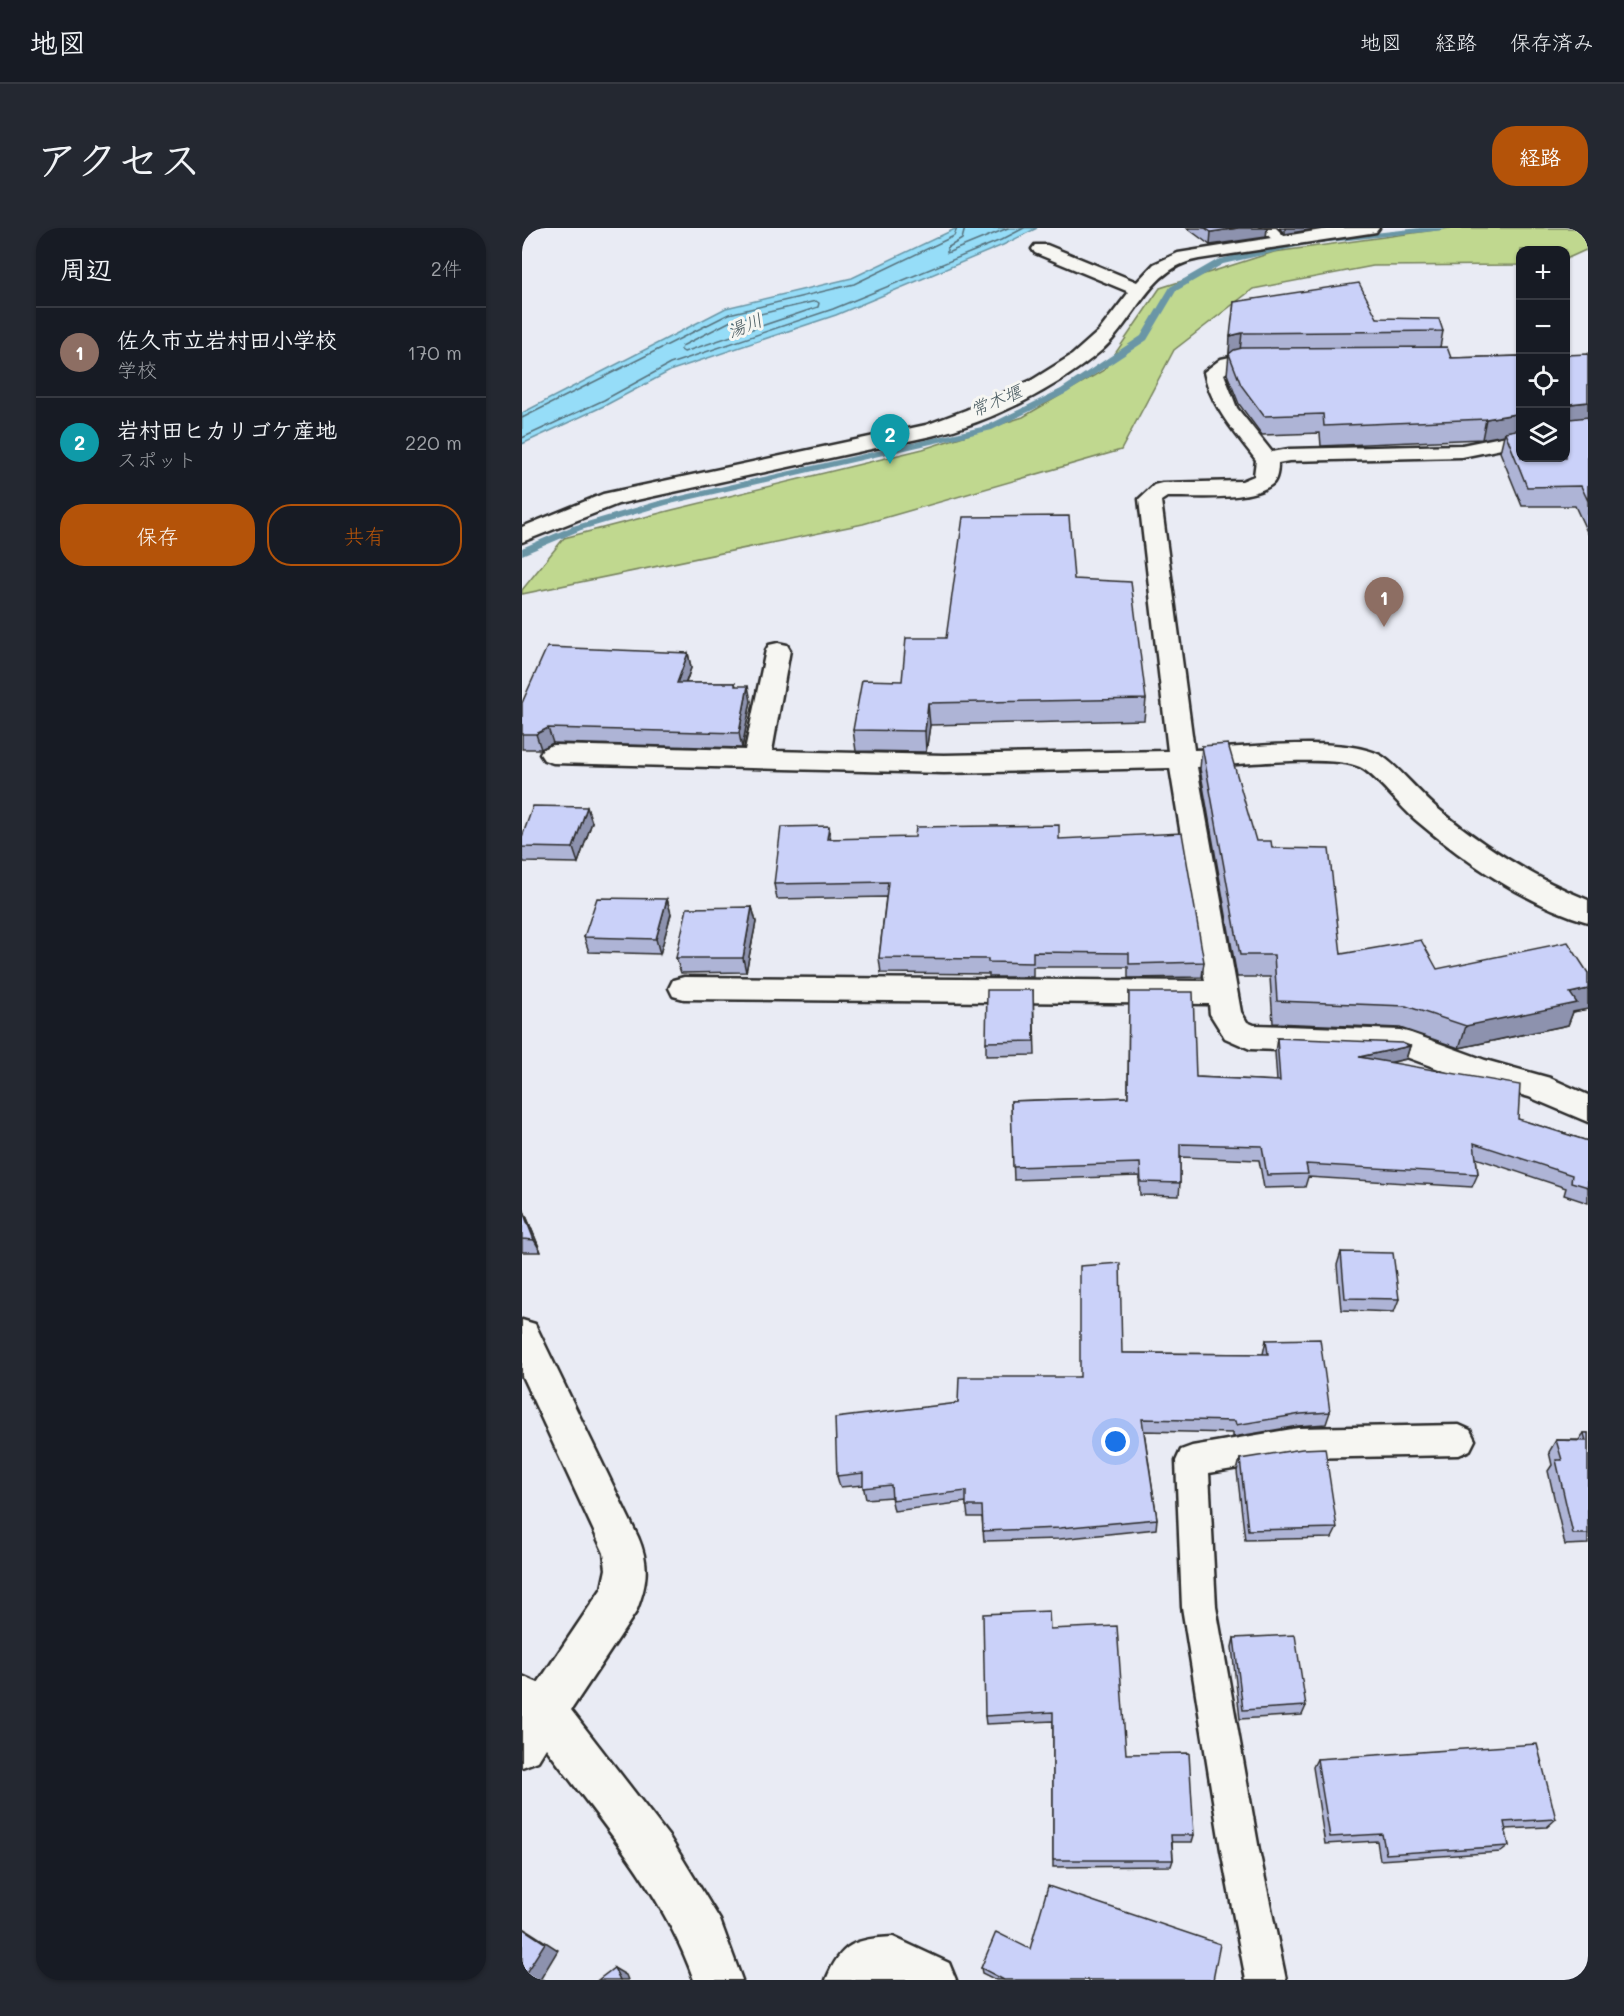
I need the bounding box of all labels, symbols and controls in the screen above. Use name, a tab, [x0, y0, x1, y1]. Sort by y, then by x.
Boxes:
text: 地図	[30, 24, 86, 60]
text: 地図	[1360, 28, 1402, 55]
text: 経路	[1435, 28, 1477, 55]
text: 保存済み	[1510, 28, 1594, 55]
button: 経路	[1492, 126, 1588, 186]
text: アクセス	[36, 131, 201, 186]
map controls	[1516, 246, 1570, 462]
button: +	[1516, 246, 1570, 300]
text: 周辺	[60, 252, 112, 286]
text: 2件	[431, 255, 462, 281]
button: −	[1516, 300, 1570, 354]
water label: 湯川	[723, 307, 766, 343]
text: 佐久市立岩村田小学校	[117, 325, 337, 354]
text: 1	[75, 339, 84, 365]
text: 170 m	[407, 339, 462, 365]
button: locate	[1516, 354, 1570, 408]
text: 学校	[117, 356, 157, 382]
water label: 常木堰	[966, 378, 1027, 422]
button: layers	[1516, 408, 1570, 462]
pin: 2	[870, 414, 910, 464]
text: 岩村田ヒカリゴケ産地	[117, 415, 337, 444]
text: 2	[74, 429, 85, 455]
text: 220 m	[405, 429, 462, 455]
text: スポット	[117, 446, 197, 472]
button: 保存	[60, 504, 255, 566]
button: 共有	[267, 504, 462, 566]
pin: 1	[1364, 578, 1404, 627]
your location	[1101, 1427, 1130, 1456]

